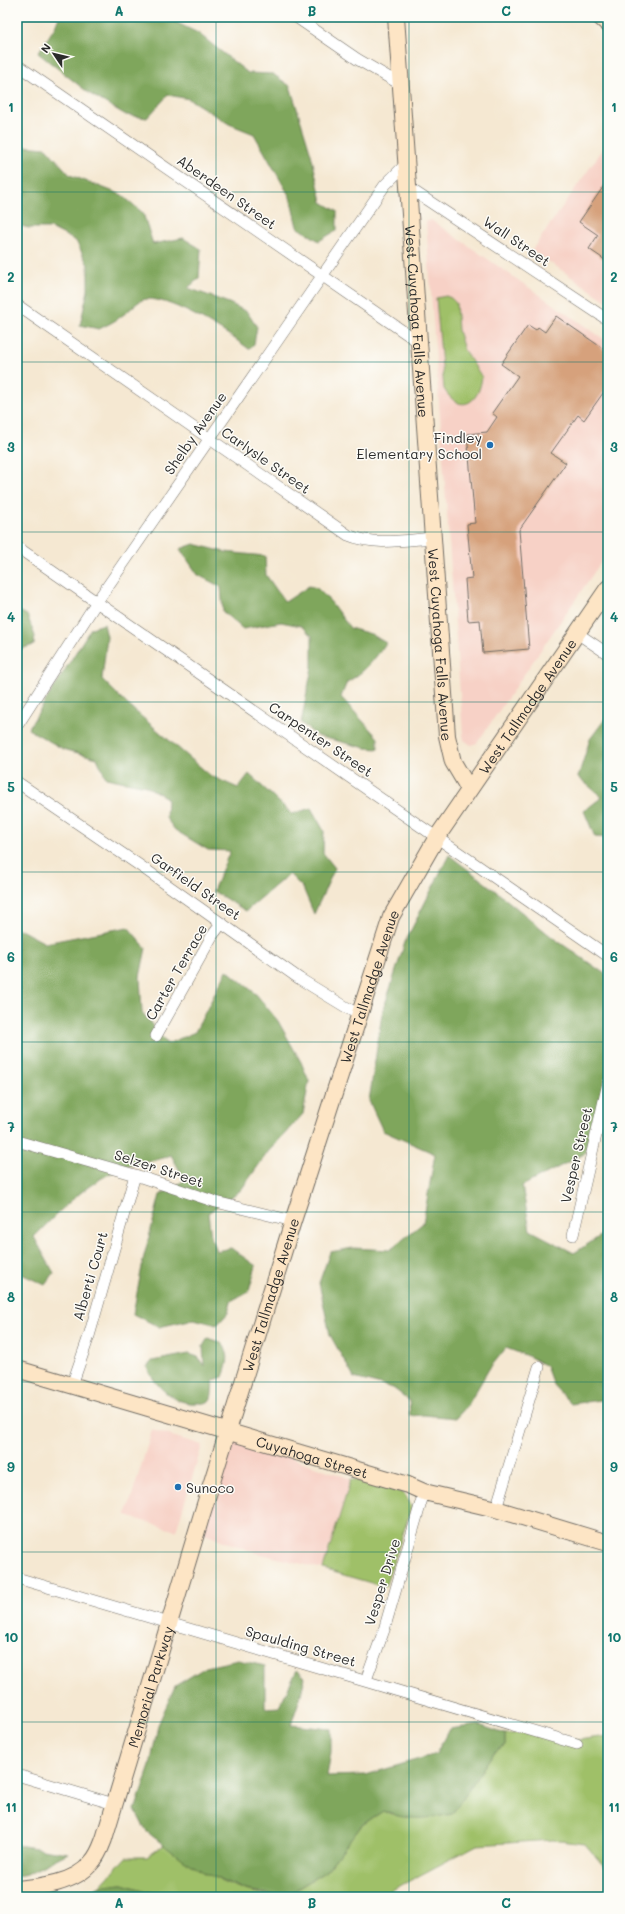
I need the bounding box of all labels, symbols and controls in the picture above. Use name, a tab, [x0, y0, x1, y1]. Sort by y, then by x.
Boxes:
text: A	[114, 2, 124, 19]
text: B	[308, 2, 317, 19]
text: C	[501, 2, 511, 19]
north arrow	[34, 34, 74, 74]
text: N	[37, 40, 54, 56]
text: 1	[8, 98, 14, 115]
text: 1	[611, 98, 617, 115]
street label: Aberdeen Street	[174, 151, 280, 233]
street label: Wall Street	[480, 212, 554, 270]
street label: West Cuyahoga Falls Avenue	[401, 224, 434, 418]
text: 2	[7, 268, 15, 285]
text: 2	[610, 268, 618, 285]
street label: Shelby Avenue	[159, 388, 231, 478]
street label: Carlysle Street	[218, 422, 314, 498]
place label: Findley Elementary School	[356, 428, 482, 463]
text: 3	[7, 438, 15, 455]
text: 3	[610, 438, 618, 455]
marker: Findley Elementary School	[485, 440, 495, 450]
street label: West Cuyahoga Falls Avenue	[424, 547, 457, 743]
text: 4	[7, 608, 15, 625]
text: 4	[610, 608, 618, 625]
street label: West Tallmadge Avenue	[474, 634, 580, 777]
street label: Carpenter Street	[265, 697, 377, 781]
text: 5	[7, 778, 15, 795]
text: 5	[610, 778, 618, 795]
street label: Garfield Street	[147, 848, 245, 924]
street label: West Tallmadge Avenue	[335, 906, 403, 1065]
street label: Carter Terrace	[141, 920, 211, 1024]
text: 6	[7, 948, 15, 965]
text: 6	[610, 948, 618, 965]
street label: Vesper Street	[556, 1105, 596, 1205]
text: 7	[7, 1118, 15, 1135]
text: 7	[610, 1118, 618, 1135]
street label: Selzer Street	[112, 1145, 206, 1191]
street label: West Tallmadge Avenue	[237, 1215, 303, 1374]
street label: Alberti Court	[68, 1229, 112, 1323]
text: 8	[7, 1288, 15, 1305]
text: 8	[610, 1288, 618, 1305]
street label: Cuyahoga Street	[254, 1431, 371, 1482]
text: 9	[7, 1458, 15, 1475]
text: 9	[610, 1458, 618, 1475]
place label: Sunoco	[186, 1478, 234, 1497]
marker: Sunoco	[173, 1482, 183, 1492]
street label: Vesper Drive	[360, 1536, 404, 1628]
street label: Spaulding Street	[243, 1621, 359, 1671]
street label: Memorial Parkway	[123, 1624, 177, 1750]
text: 10	[4, 1628, 18, 1645]
text: 10	[607, 1628, 621, 1645]
text: 11	[5, 1798, 17, 1815]
text: 11	[608, 1798, 620, 1815]
text: A	[114, 1894, 124, 1911]
text: B	[308, 1894, 317, 1911]
text: C	[501, 1894, 511, 1911]

